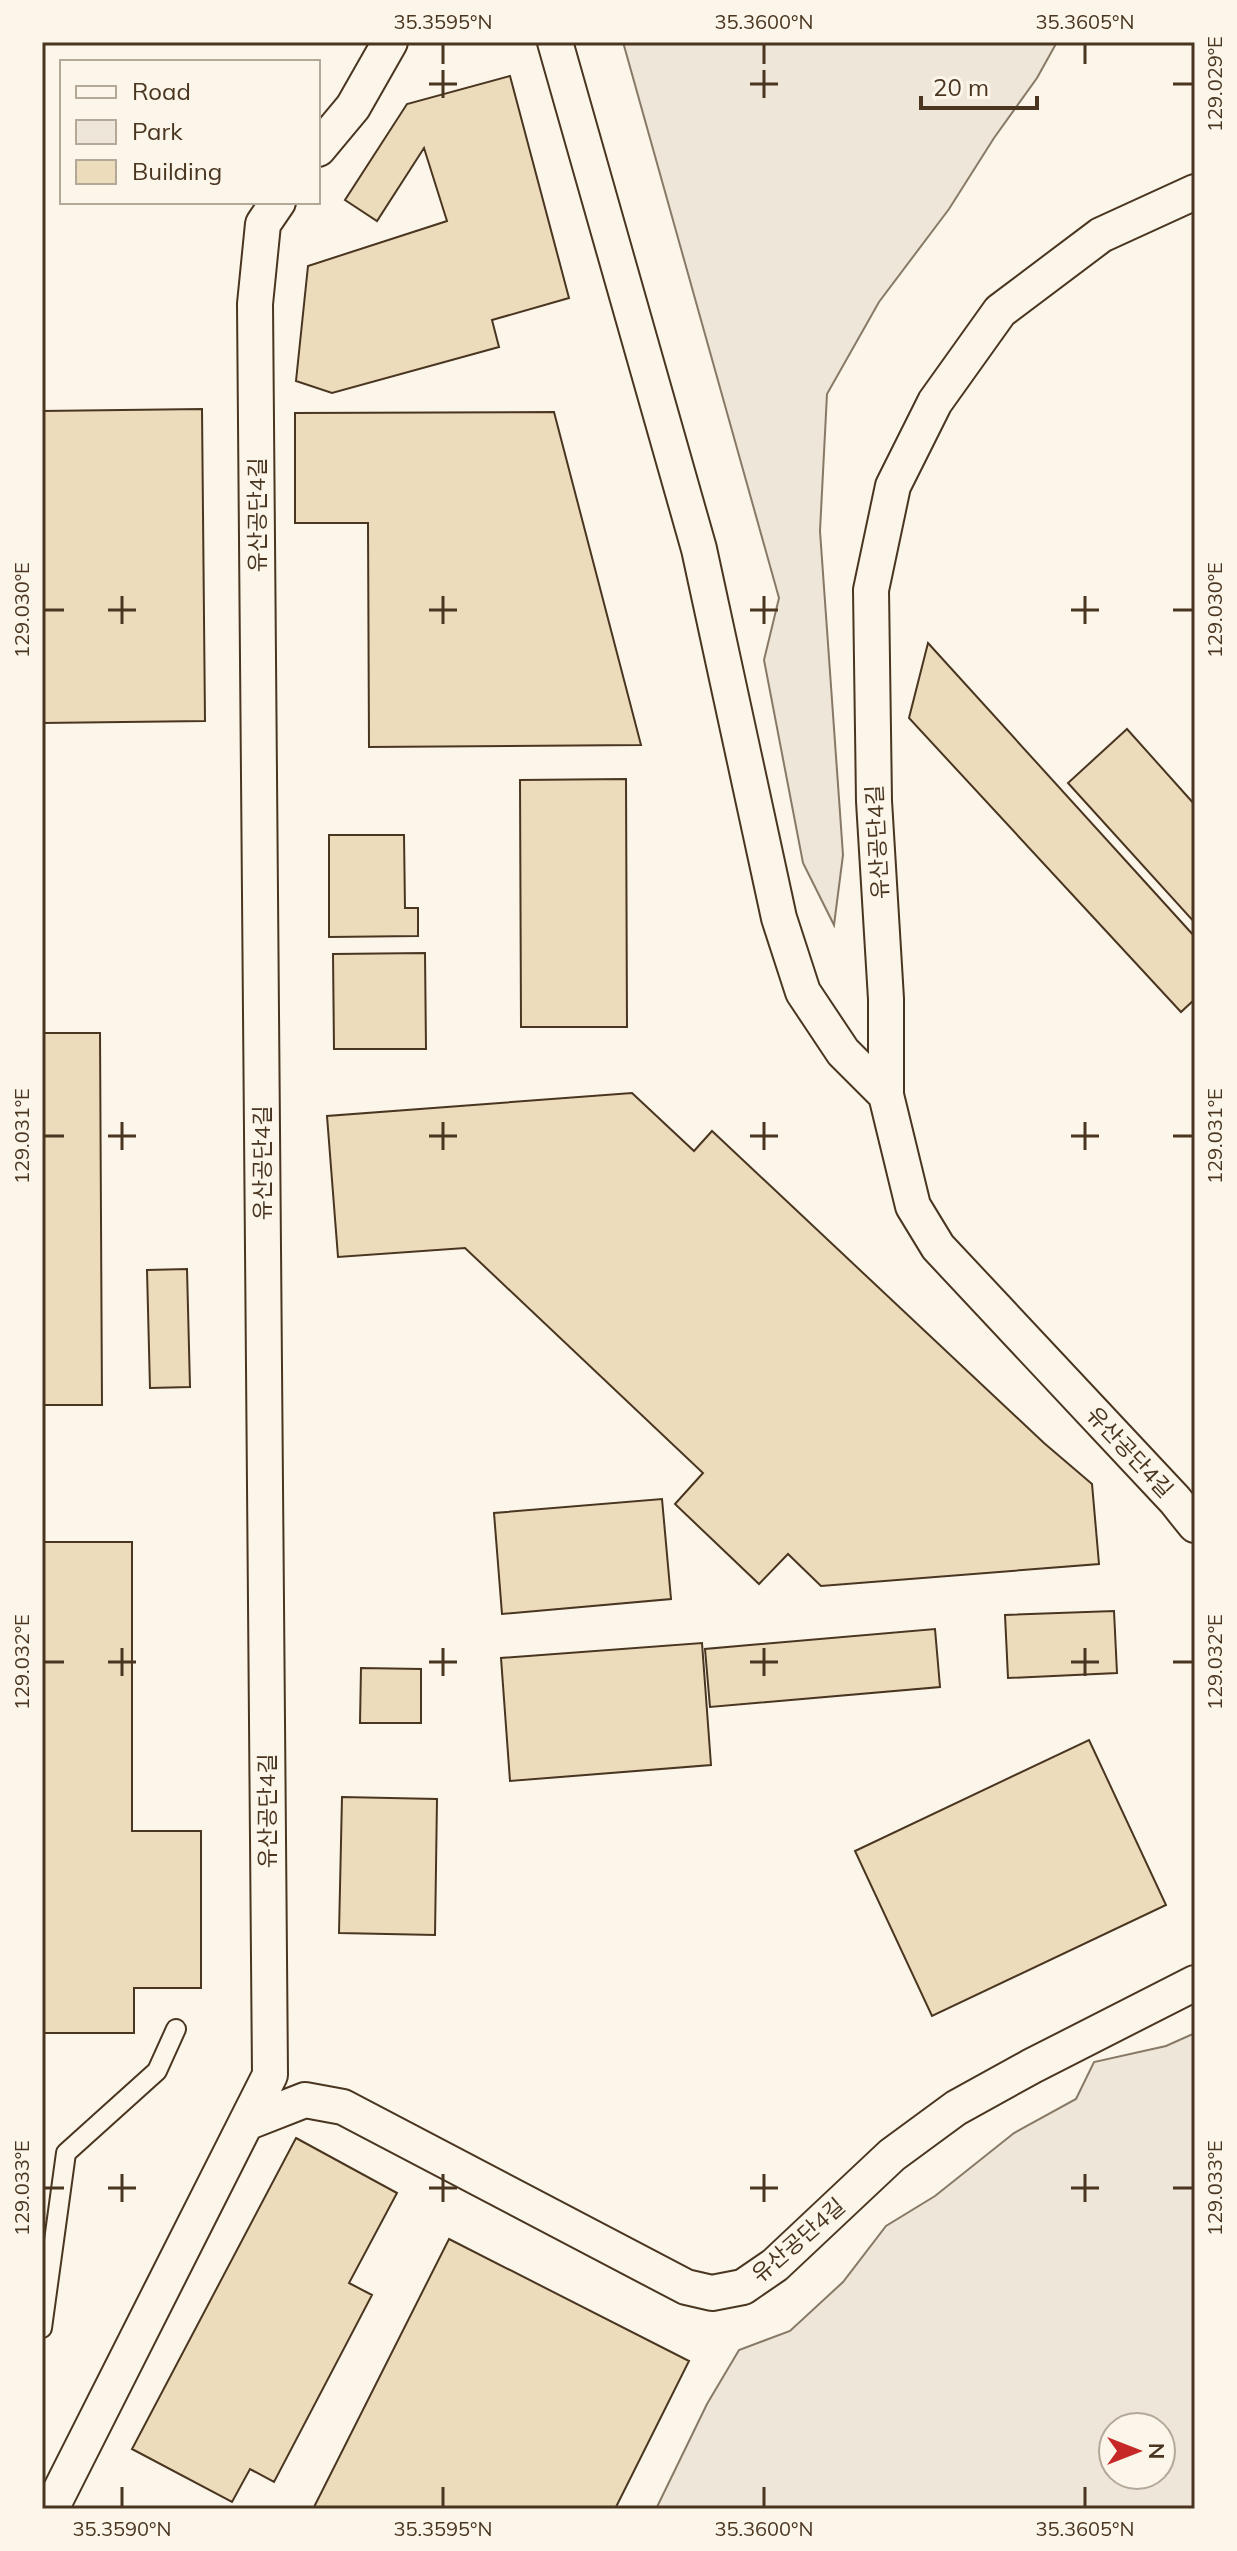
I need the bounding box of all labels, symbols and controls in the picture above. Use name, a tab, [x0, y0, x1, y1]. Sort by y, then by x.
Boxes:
text: 35.3595°N	[394, 9, 492, 34]
text: 35.3600°N	[715, 9, 813, 34]
text: 35.3605°N	[1036, 9, 1134, 34]
text: 129.029°E	[1202, 36, 1227, 132]
legend	[60, 60, 320, 204]
scale bar	[921, 60, 1037, 110]
text: 20 m	[933, 72, 989, 102]
text: Road	[132, 76, 191, 106]
text: Park	[132, 116, 183, 146]
text: Building	[132, 156, 222, 186]
street label: 유산공단4길	[243, 458, 271, 572]
text: 129.030°E	[9, 562, 34, 658]
text: 129.030°E	[1202, 562, 1227, 658]
street label: 유산공단4길	[860, 784, 894, 900]
text: 129.031°E	[9, 1088, 34, 1184]
text: 129.031°E	[1202, 1088, 1227, 1184]
street label: 유산공단4길	[248, 1106, 276, 1220]
street label: 유산공단4길	[1081, 1401, 1179, 1503]
text: 129.032°E	[9, 1614, 34, 1710]
text: 129.032°E	[1202, 1614, 1227, 1710]
street label: 유산공단4길	[253, 1754, 281, 1868]
text: 129.033°E	[9, 2140, 34, 2236]
text: 129.033°E	[1202, 2140, 1227, 2236]
street label: 유산공단4길	[746, 2192, 850, 2288]
north arrow	[1097, 2411, 1177, 2491]
text: N	[1143, 2443, 1171, 2459]
text: 35.3590°N	[73, 2516, 171, 2541]
text: 35.3595°N	[394, 2516, 492, 2541]
text: 35.3600°N	[715, 2516, 813, 2541]
text: 35.3605°N	[1036, 2516, 1134, 2541]

